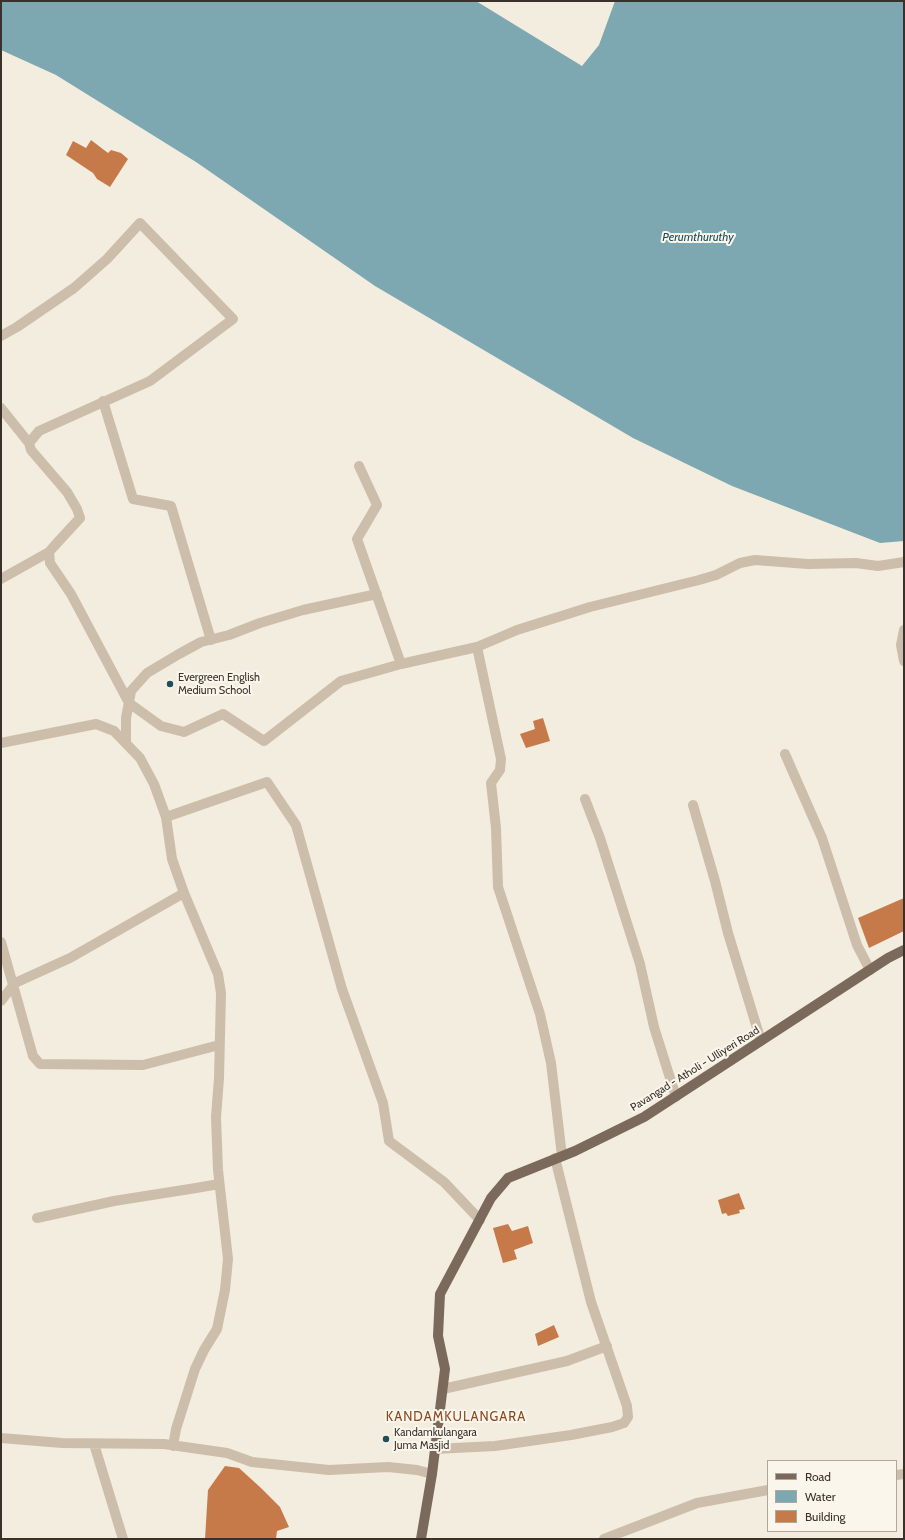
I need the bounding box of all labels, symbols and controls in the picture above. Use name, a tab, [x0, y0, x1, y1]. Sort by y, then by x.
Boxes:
water label: Perumthuruthy	[662, 230, 734, 244]
place label: Evergreen English Medium School	[178, 671, 260, 697]
marker: Evergreen English Medium School	[165, 679, 175, 689]
street label: Pavangad - Atholi - Ulliyeri Road	[628, 1024, 762, 1114]
district label: KANDAMKULANGARA	[386, 1409, 526, 1425]
place label: Kandamkulangara Juma Masjid	[394, 1426, 477, 1452]
marker: Kandamkulangara Juma Masjid	[381, 1434, 391, 1444]
legend	[767, 1460, 897, 1532]
text: Road	[805, 1469, 831, 1484]
text: Water	[805, 1489, 835, 1504]
text: Building	[805, 1509, 846, 1524]

